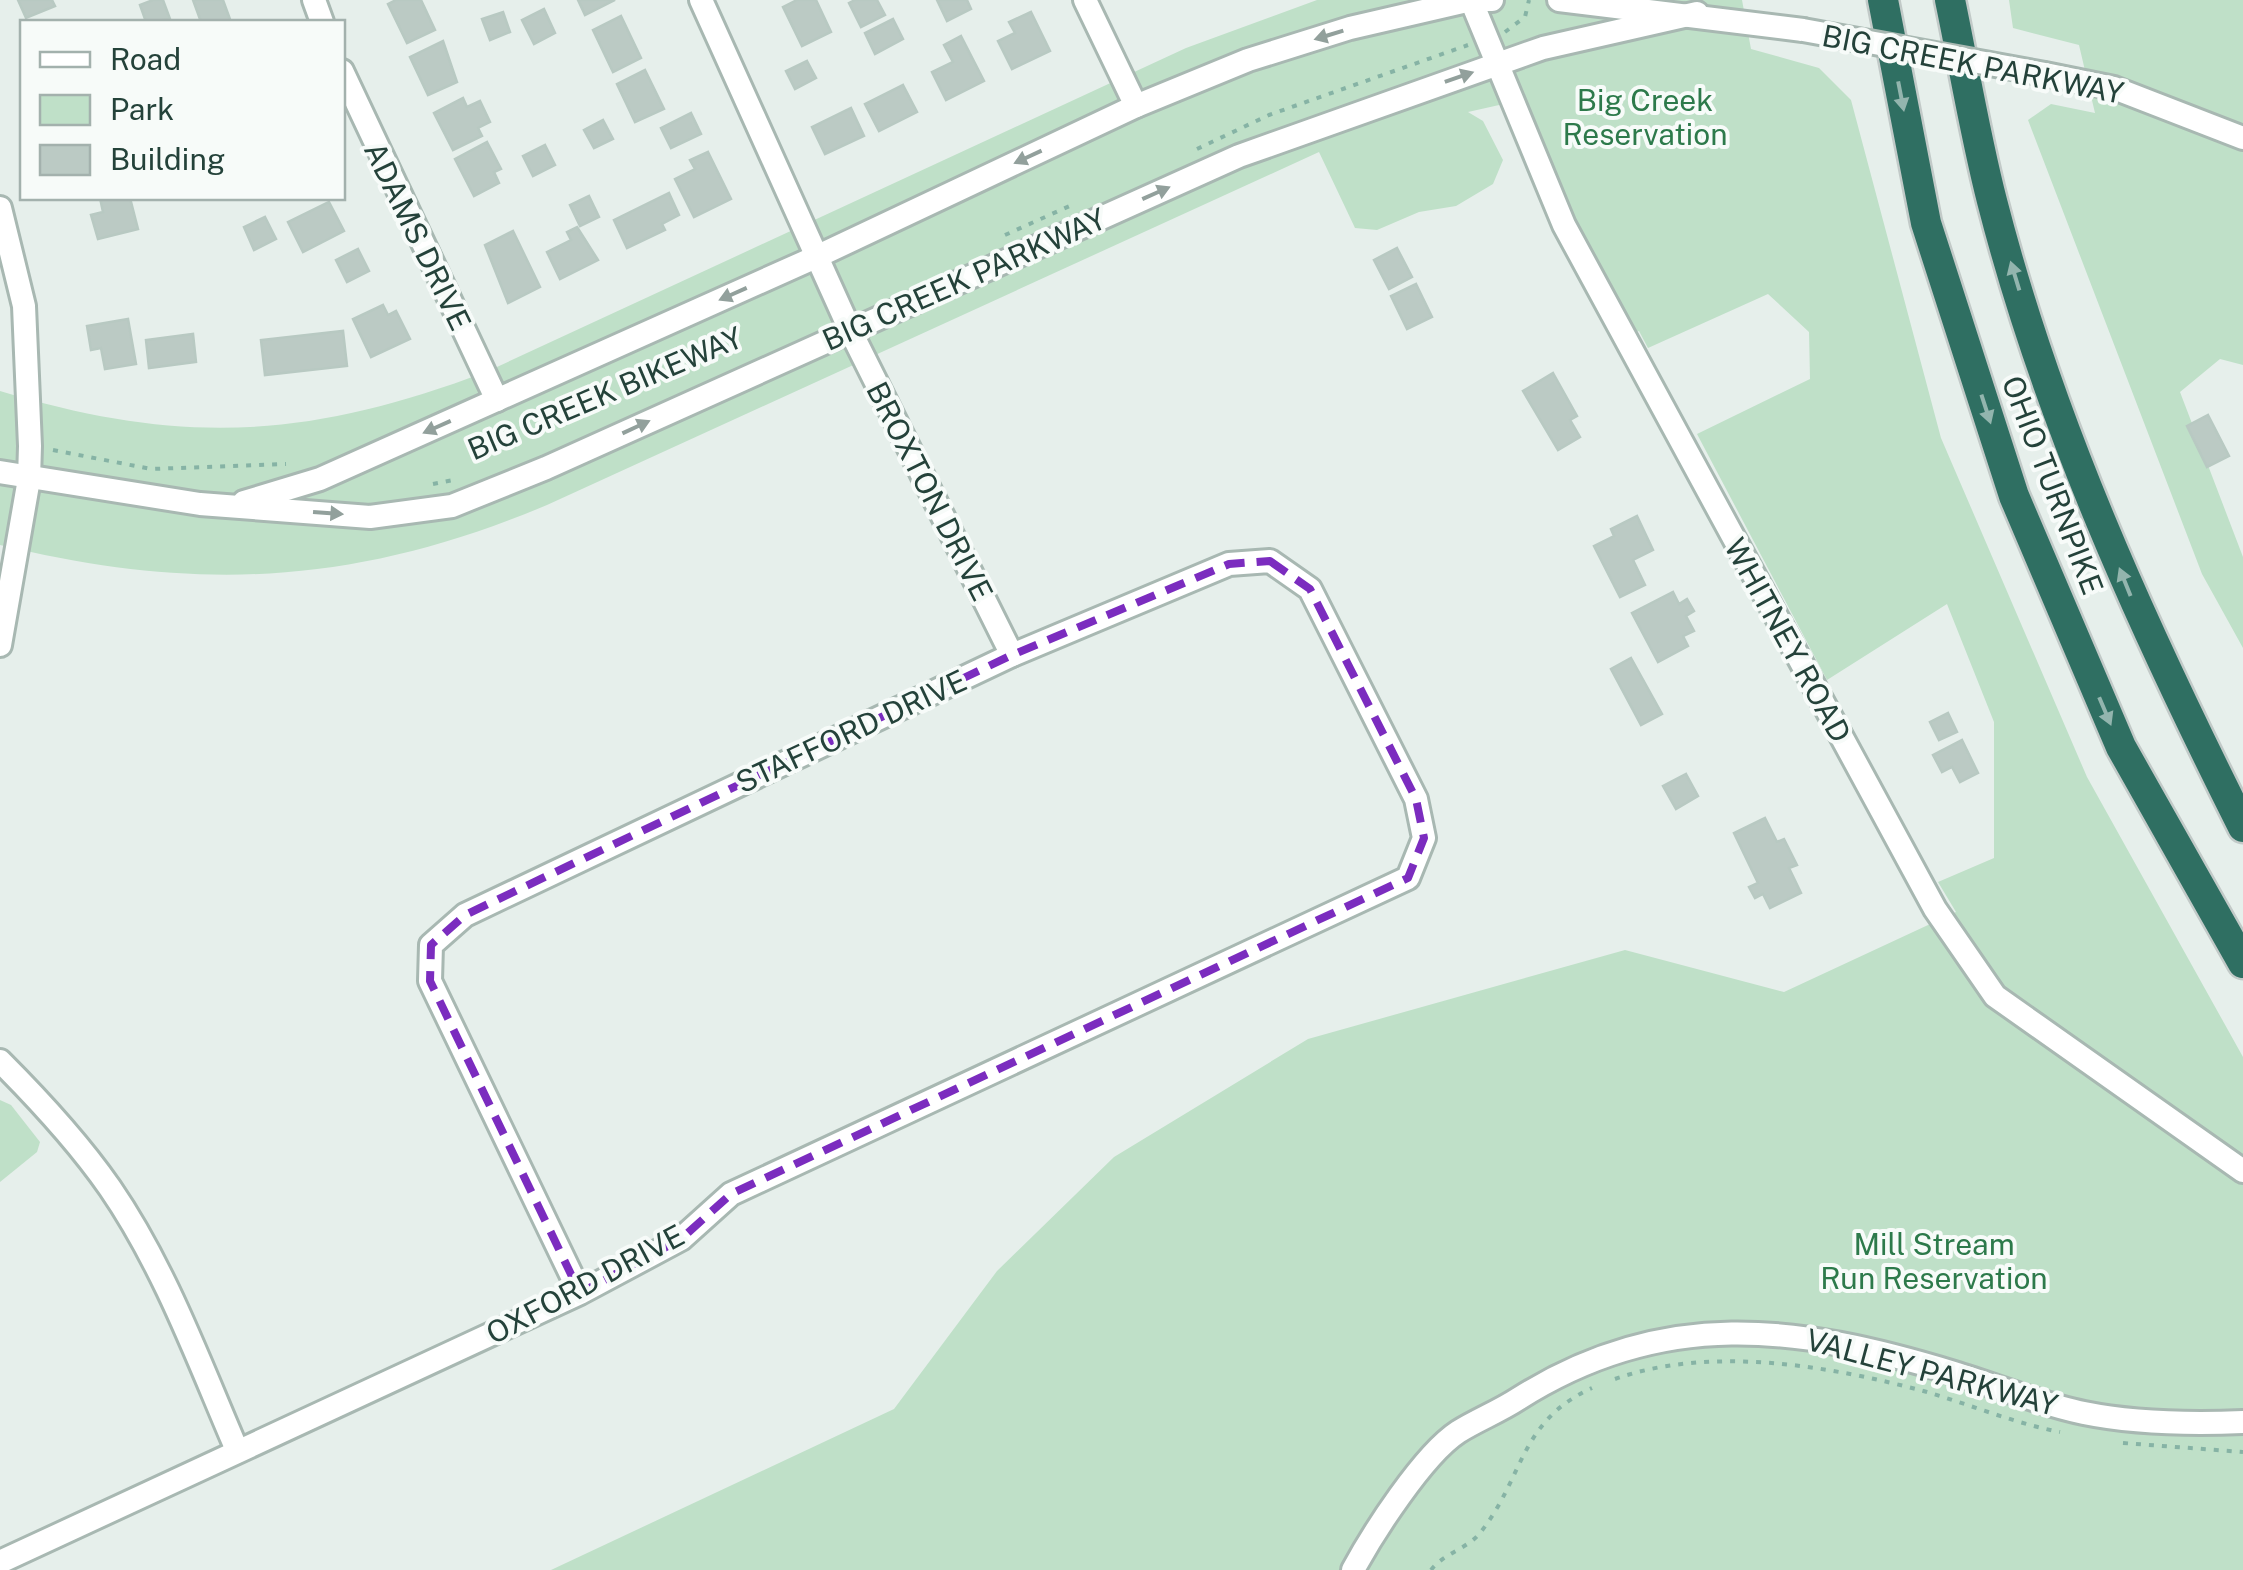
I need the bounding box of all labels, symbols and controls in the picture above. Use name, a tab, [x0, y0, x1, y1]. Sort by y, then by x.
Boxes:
street label: BIG CREEK PARKWAY	[1819, 17, 2127, 111]
legend	[20, 20, 345, 200]
one-way arrow	[1313, 28, 1343, 43]
text: Road	[110, 41, 181, 77]
one-way arrow	[1444, 68, 1474, 83]
one-way arrow	[1894, 81, 1910, 112]
park label: Big Creek Reservation	[1562, 82, 1728, 152]
text: Park	[110, 91, 174, 127]
street label: ADAMS DRIVE	[357, 136, 479, 336]
text: Building	[110, 141, 225, 177]
one-way arrow	[1013, 149, 1042, 166]
one-way arrow	[1141, 185, 1171, 201]
street label: BIG CREEK PARKWAY	[817, 200, 1111, 358]
one-way arrow	[2007, 261, 2022, 291]
one-way arrow	[718, 286, 748, 302]
street label: BIG CREEK BIKEWAY	[462, 319, 748, 467]
street label: OHIO TURNPIKE	[1995, 371, 2111, 599]
street label: BROXTON DRIVE	[859, 376, 1001, 606]
one-way arrow	[1979, 394, 1994, 424]
one-way arrow	[422, 419, 452, 435]
one-way arrow	[621, 419, 651, 435]
one-way arrow	[313, 506, 344, 522]
street label: WHITNEY ROAD	[1717, 532, 1859, 748]
one-way arrow	[2117, 566, 2133, 596]
street label: STAFFORD DRIVE	[730, 662, 972, 800]
one-way arrow	[2098, 696, 2114, 726]
street label: OXFORD DRIVE	[480, 1217, 690, 1351]
park label: Mill Stream Run Reservation	[1820, 1226, 2048, 1296]
street label: VALLEY PARKWAY	[1802, 1321, 2062, 1423]

